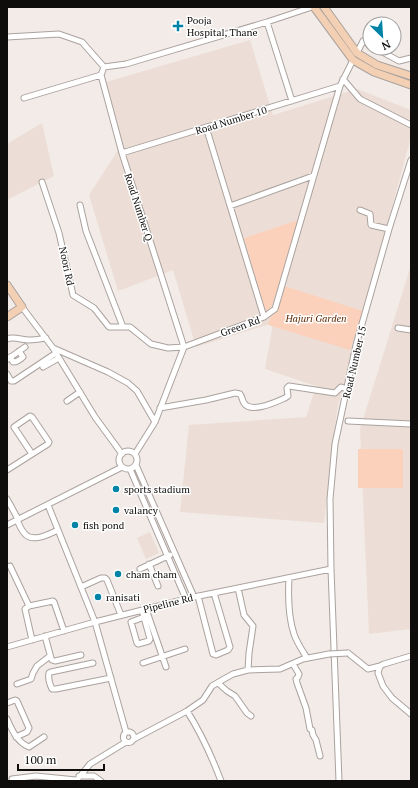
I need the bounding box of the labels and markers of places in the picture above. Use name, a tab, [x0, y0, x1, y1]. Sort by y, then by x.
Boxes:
place label: Pooja Hospital, Thane	[187, 14, 258, 39]
marker: Pooja Hospital, Thane	[172, 20, 184, 32]
place label: sports stadium	[124, 483, 190, 496]
marker: sports stadium	[111, 484, 121, 494]
place label: valancy	[123, 504, 159, 517]
marker: valancy	[111, 505, 121, 515]
place label: fish pond	[83, 519, 125, 532]
marker: fish pond	[70, 520, 80, 530]
place label: cham cham	[126, 568, 177, 581]
marker: cham cham	[113, 569, 123, 579]
place label: ranisati	[106, 591, 140, 604]
marker: ranisati	[93, 592, 103, 602]

